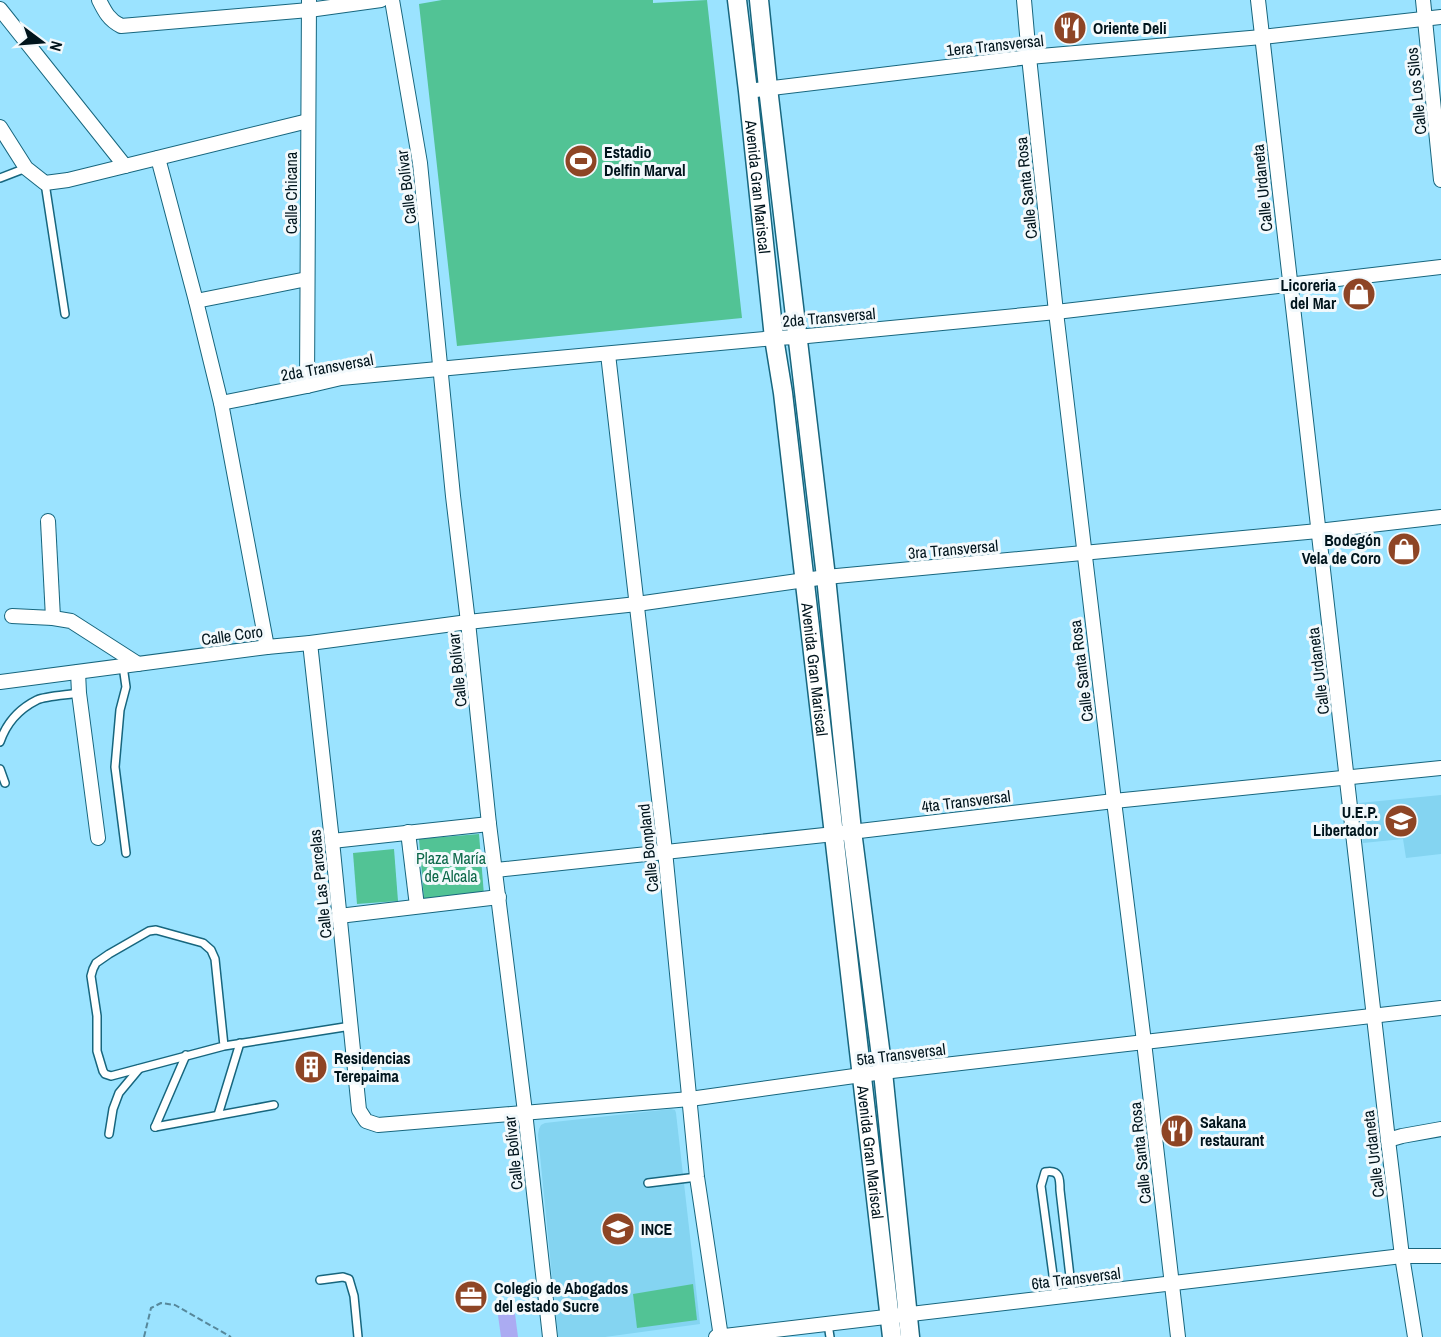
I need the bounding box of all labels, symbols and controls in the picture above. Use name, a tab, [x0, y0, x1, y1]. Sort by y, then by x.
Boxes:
restaurant icon: Oriente Deli	[1052, 10, 1088, 46]
north arrow	[12, 12, 72, 72]
place label: Oriente Deli	[1093, 17, 1167, 39]
street label: 1era Transversal	[945, 29, 1045, 61]
text: N	[45, 39, 68, 54]
street label: Calle Los Silos	[1400, 46, 1432, 136]
street label: Avenida Gran Mariscal	[740, 118, 776, 255]
street label: Calle Santa Rosa	[1010, 135, 1042, 240]
place label: Estadio Delfin Marval	[604, 141, 686, 181]
sports icon: Estadio Delfin Marval	[563, 143, 599, 179]
street label: Calle Urdaneta	[1246, 143, 1278, 233]
street label: Calle Bolívar	[390, 148, 421, 225]
street label: Calle Chicana	[280, 151, 302, 234]
place label: Licoreria del Mar	[1281, 274, 1337, 314]
shop icon: Licoreria del Mar	[1341, 276, 1377, 312]
street label: 2da Transversal	[782, 302, 877, 332]
street label: 2da Transversal	[279, 348, 375, 386]
place label: Bodegón Vela de Coro	[1302, 529, 1381, 569]
shop icon: Bodegón Vela de Coro	[1386, 531, 1422, 567]
street label: 3ra Transversal	[907, 534, 999, 564]
street label: Avenida Gran Mariscal	[796, 601, 834, 737]
street label: Calle Santa Rosa	[1064, 618, 1098, 723]
street label: Calle Coro	[200, 620, 264, 650]
street label: Calle Urdaneta	[1302, 626, 1334, 716]
street label: Calle Bolívar	[442, 631, 472, 708]
street label: 4ta Transversal	[920, 785, 1012, 817]
place label: U.E.P. Libertador	[1313, 801, 1379, 841]
street label: Calle Bonpland	[632, 803, 664, 893]
school or university icon: U.E.P. Libertador	[1383, 803, 1419, 839]
street label: Calle Las Parcelas	[303, 828, 337, 940]
park label: Plaza María de Alcala	[416, 847, 487, 887]
street label: 5ta Transversal	[855, 1038, 947, 1070]
place label: Residencias Terepaima	[334, 1047, 411, 1087]
building icon: Residencias Terepaima	[293, 1049, 329, 1085]
street label: Avenida Gran Mariscal	[852, 1083, 889, 1220]
street label: Calle Santa Rosa	[1124, 1100, 1156, 1205]
street label: Calle Urdaneta	[1357, 1109, 1389, 1199]
place label: Sakana restaurant	[1200, 1111, 1265, 1151]
restaurant icon: Sakana restaurant	[1159, 1113, 1195, 1149]
street label: Calle Bolívar	[498, 1114, 528, 1191]
school or university icon: INCE	[600, 1211, 636, 1247]
place label: INCE	[641, 1218, 673, 1240]
street label: 6ta Transversal	[1030, 1262, 1122, 1294]
place label: Colegio de Abogados del estado Sucre	[494, 1277, 628, 1317]
office icon: Colegio de Abogados del estado Sucre	[453, 1279, 489, 1315]

